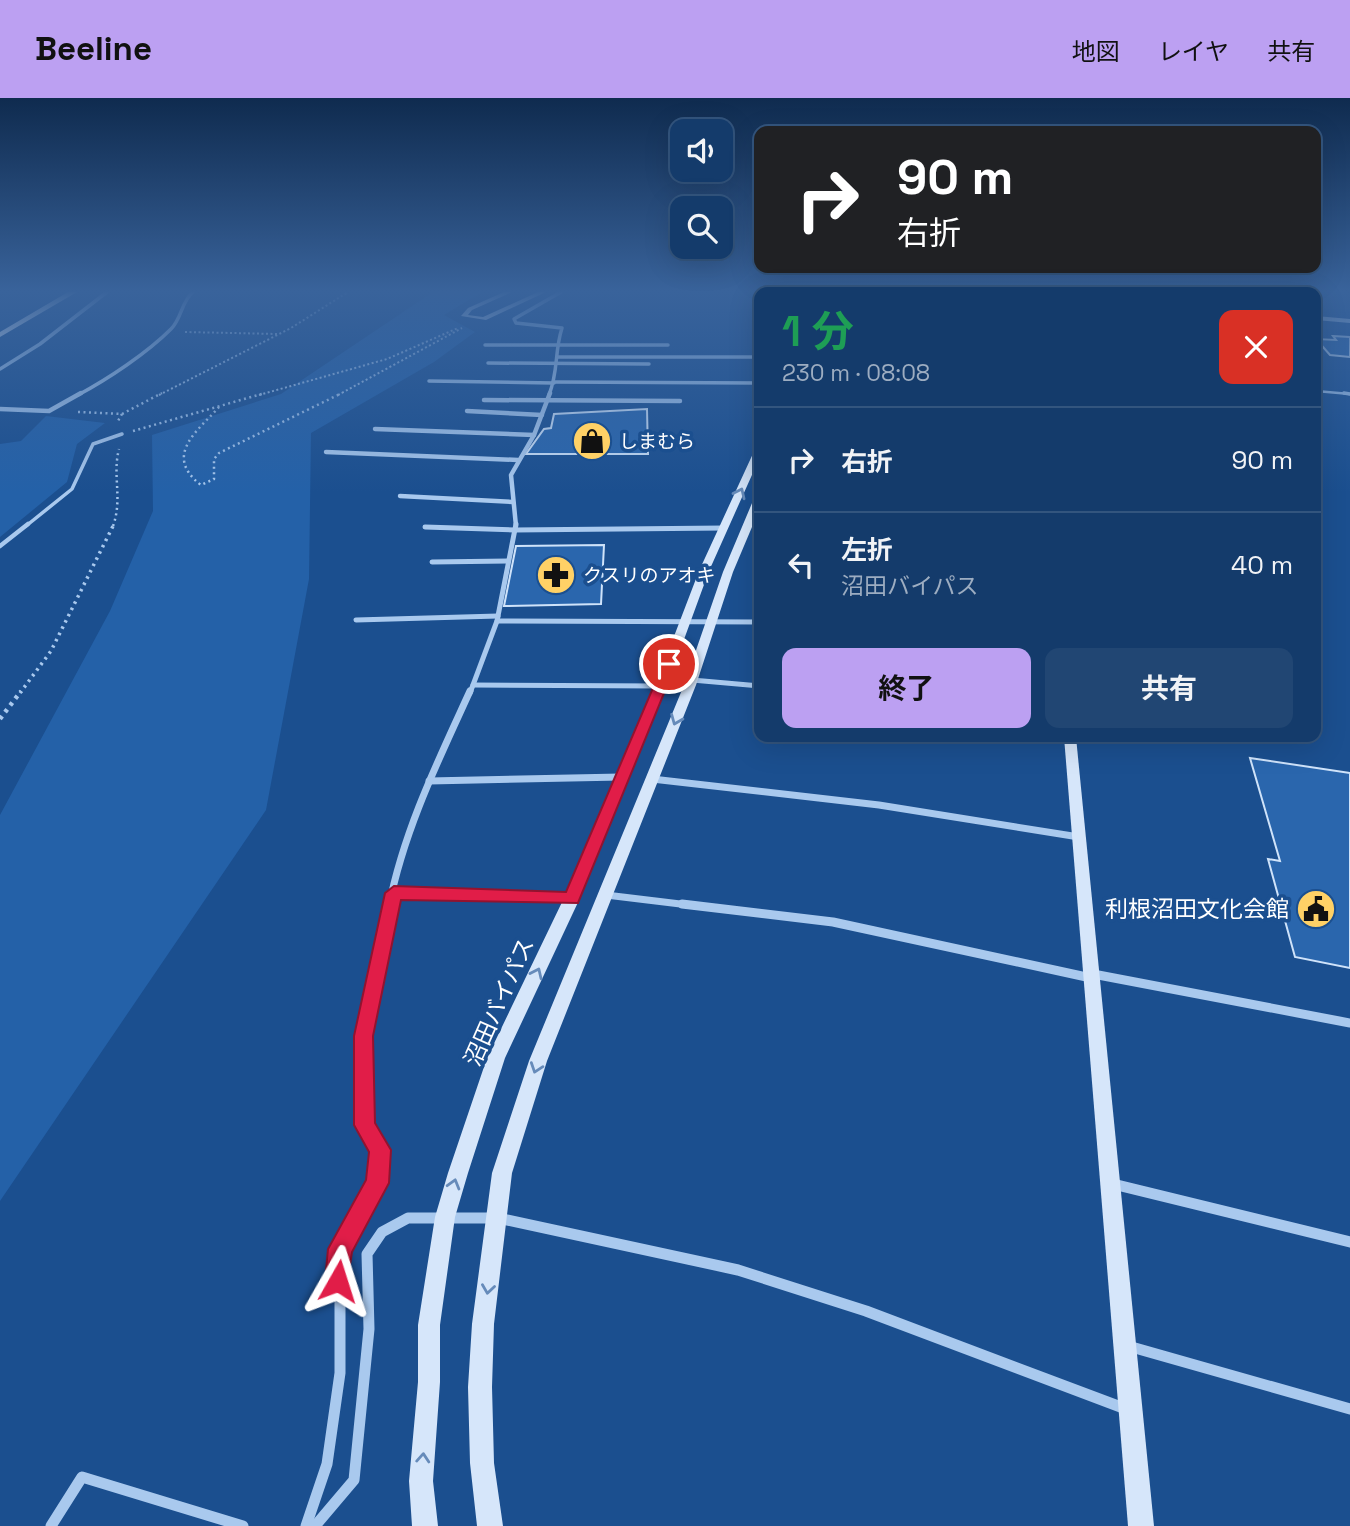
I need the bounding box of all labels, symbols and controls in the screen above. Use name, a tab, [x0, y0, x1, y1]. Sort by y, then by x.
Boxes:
text: Beeline	[35, 28, 152, 70]
text: 地図	[1072, 36, 1120, 67]
text: レイヤ	[1158, 36, 1229, 67]
text: 共有	[1267, 36, 1315, 67]
map controls	[670, 119, 733, 259]
button: sound	[670, 119, 733, 182]
text: 90 m	[897, 146, 1013, 208]
icon: right	[782, 154, 873, 245]
button: search	[670, 196, 733, 259]
text: 右折	[897, 213, 961, 253]
text: 1 分	[782, 305, 854, 358]
button: close	[1219, 310, 1293, 384]
text: 230 m · 08:08	[782, 358, 930, 388]
shop icon: しまむら	[571, 420, 613, 462]
place label: しまむら	[619, 429, 695, 454]
icon: right	[782, 441, 820, 479]
text: 90 m	[1231, 443, 1293, 477]
text: 右折	[841, 445, 893, 479]
one-way arrow	[732, 488, 746, 500]
text: 左折	[841, 533, 893, 567]
icon: left	[782, 546, 820, 584]
text: 40 m	[1231, 548, 1293, 582]
pharmacy icon: クスリのアオキ	[535, 554, 577, 596]
place label: クスリのアオキ	[583, 563, 715, 588]
text: 沼田バイパス	[841, 571, 979, 601]
pin	[639, 634, 699, 694]
icon: arrive	[650, 645, 688, 683]
button: 終了	[782, 648, 1031, 728]
button: 共有	[1045, 648, 1293, 728]
one-way arrow	[670, 713, 684, 726]
public building icon: 利根沼田文化会館	[1295, 888, 1337, 930]
place label: 利根沼田文化会館	[1105, 894, 1289, 924]
street label: 沼田バイパス	[457, 933, 541, 1071]
one-way arrow	[528, 967, 542, 980]
one-way arrow	[530, 1061, 544, 1073]
one-way arrow	[446, 1178, 461, 1190]
position arrow	[301, 1244, 375, 1318]
one-way arrow	[480, 1283, 495, 1295]
one-way arrow	[415, 1452, 430, 1463]

